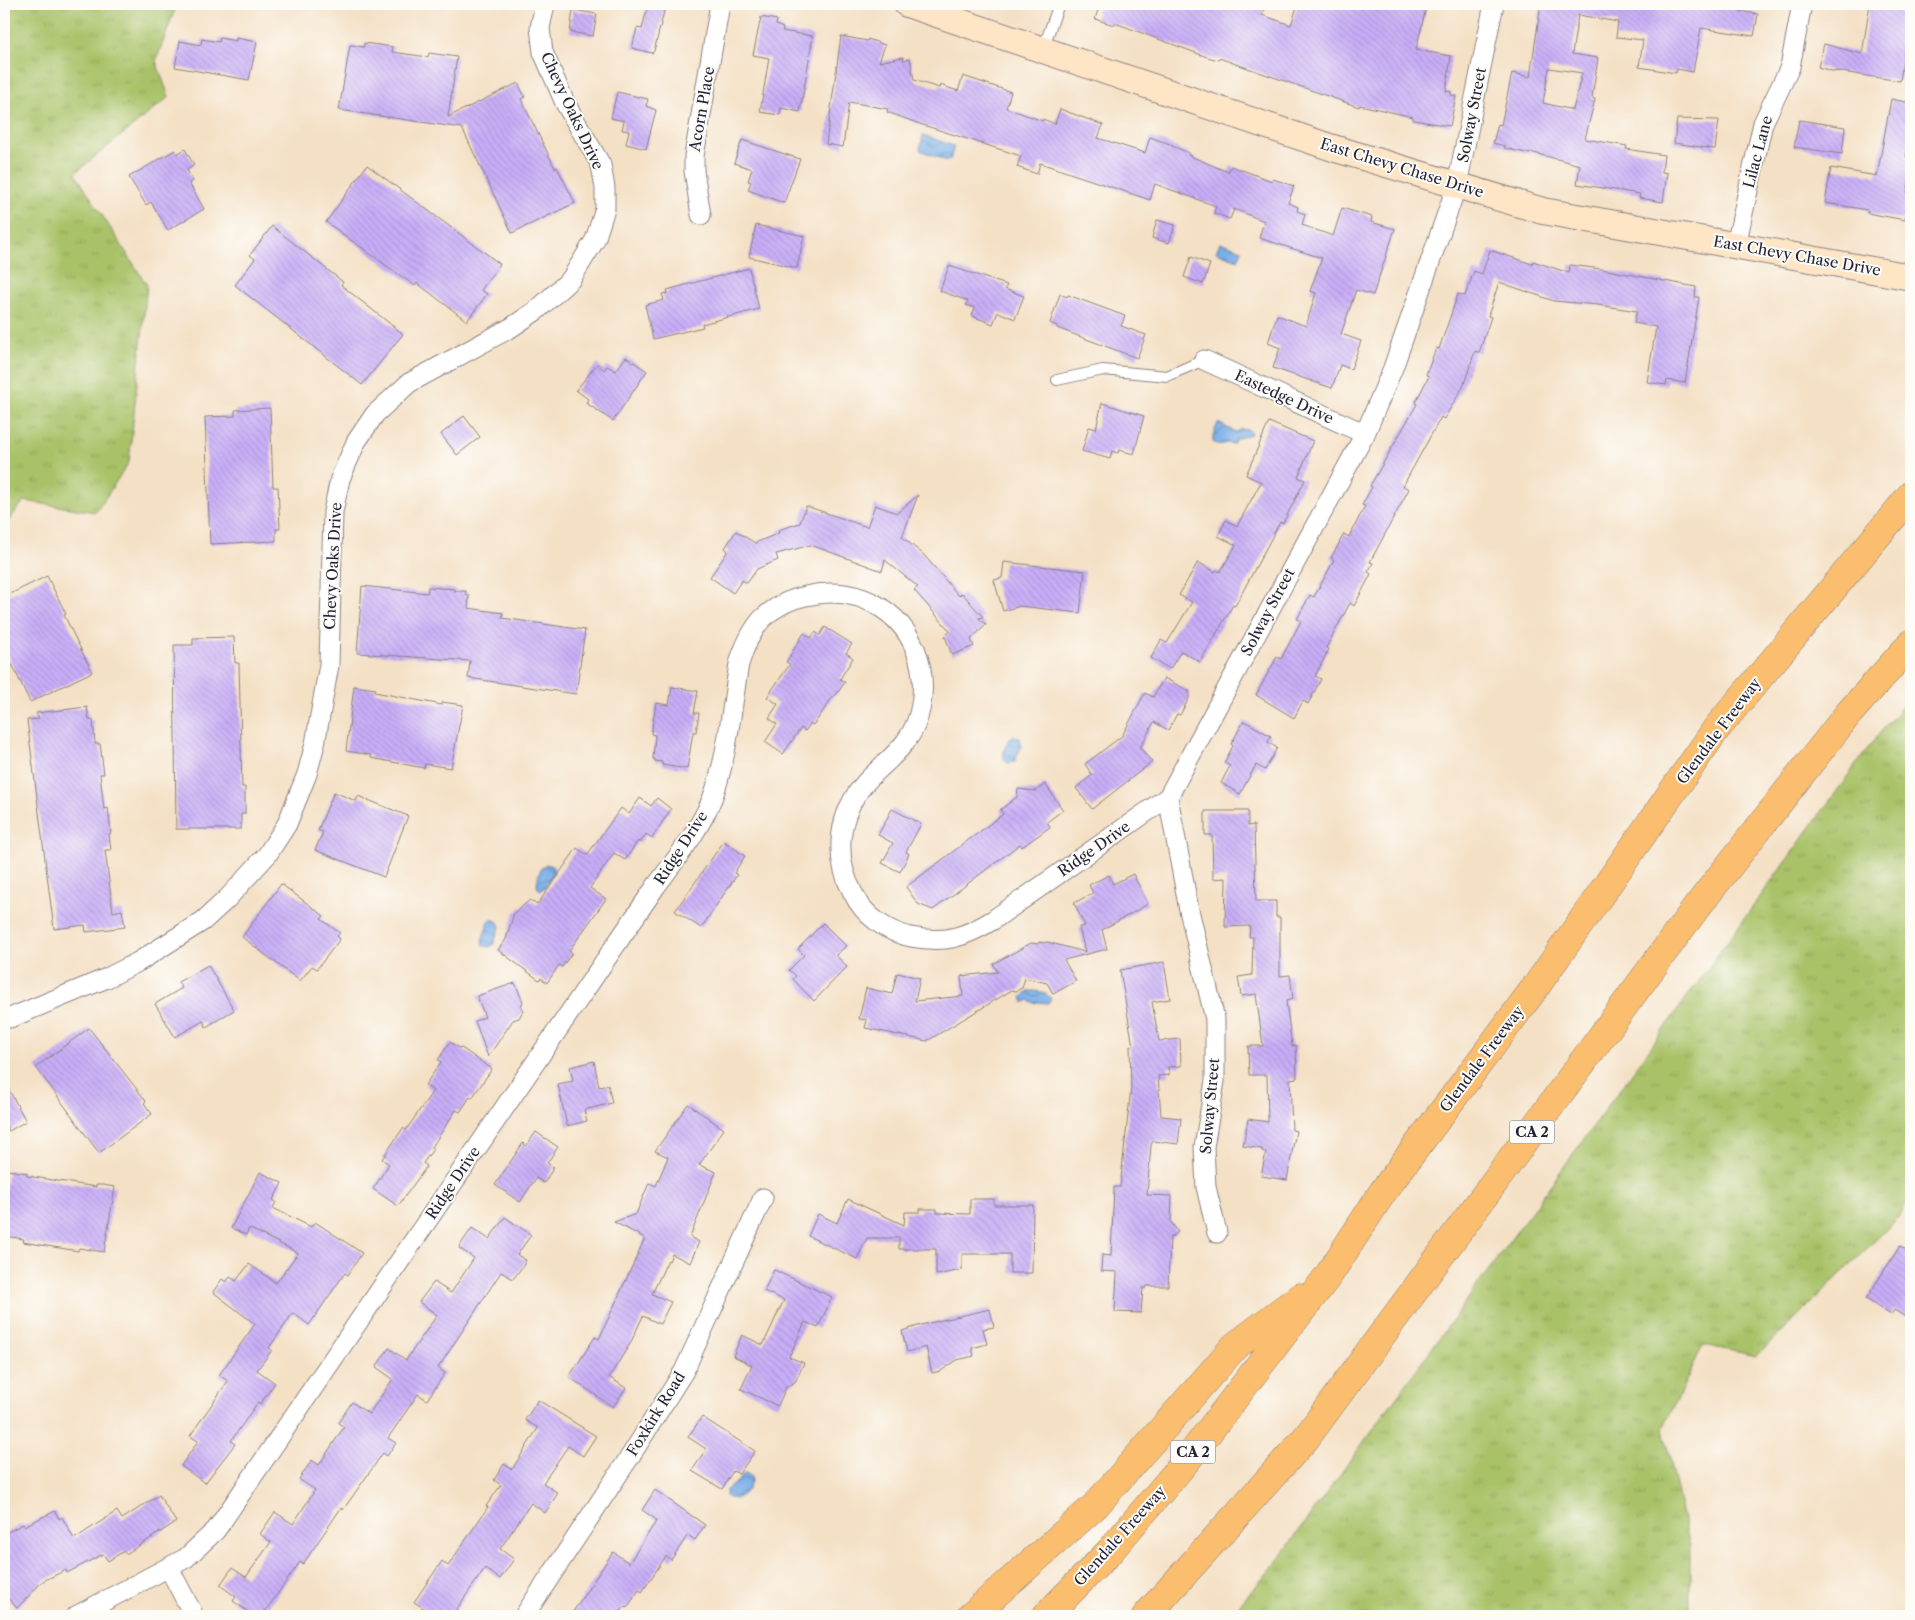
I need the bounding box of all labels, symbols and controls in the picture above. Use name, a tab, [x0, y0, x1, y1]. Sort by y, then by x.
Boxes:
street label: Chevy Oaks Drive	[537, 49, 608, 173]
street label: Acorn Place	[684, 65, 718, 154]
street label: Solway Street	[1453, 65, 1490, 164]
street label: Lilac Lane	[1739, 114, 1776, 190]
street label: East Chevy Chase Drive	[1318, 134, 1486, 201]
street label: East Chevy Chase Drive	[1712, 231, 1882, 280]
street label: Eastedge Drive	[1232, 365, 1337, 428]
street label: Chevy Oaks Drive	[320, 502, 345, 630]
street label: Solway Street	[1237, 564, 1299, 659]
street label: Glendale Freeway	[1672, 673, 1765, 788]
street label: Ridge Drive	[650, 807, 711, 888]
street label: Ridge Drive	[1054, 817, 1134, 880]
street label: Glendale Freeway	[1435, 1001, 1528, 1116]
street label: Solway Street	[1196, 1056, 1223, 1155]
road number: CA 2	[1510, 1120, 1554, 1144]
street label: Ridge Drive	[421, 1143, 484, 1223]
street label: Foxkirk Road	[622, 1368, 689, 1459]
road number: CA 2	[1170, 1440, 1216, 1464]
street label: Glendale Freeway	[1070, 1481, 1170, 1590]

